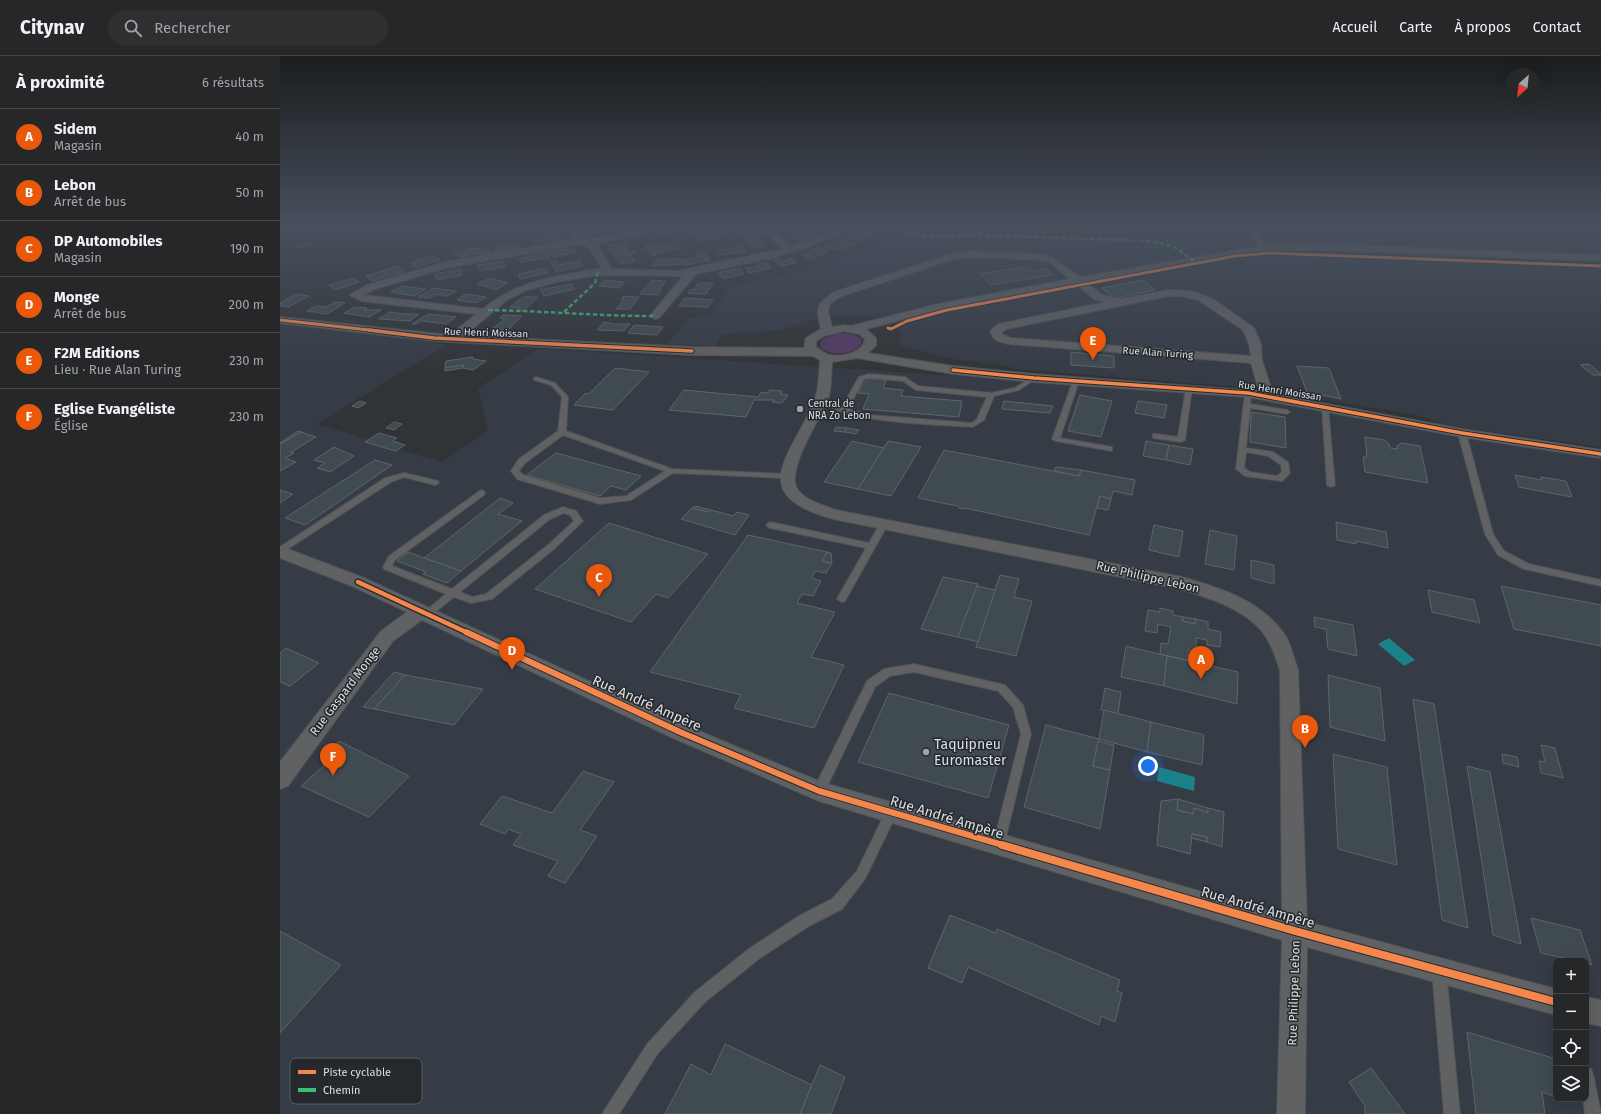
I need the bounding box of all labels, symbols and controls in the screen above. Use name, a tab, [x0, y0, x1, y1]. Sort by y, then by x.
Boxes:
search box	[108, 10, 388, 46]
text: Citynav	[20, 16, 84, 39]
icon: search	[122, 17, 144, 39]
text: Rechercher	[154, 19, 231, 37]
text: Accueil	[1332, 19, 1377, 36]
text: Carte	[1399, 19, 1432, 36]
text: À propos	[1454, 19, 1511, 36]
text: Contact	[1533, 19, 1581, 36]
north arrow	[1505, 68, 1541, 104]
text: À proximité	[16, 72, 105, 93]
text: 6 résultats	[202, 75, 264, 90]
text: Sidem	[54, 120, 97, 138]
text: A	[25, 129, 33, 144]
text: 40 m	[235, 129, 264, 144]
text: Magasin	[54, 138, 102, 153]
text: Lebon	[54, 176, 96, 194]
text: B	[25, 185, 33, 200]
text: 50 m	[236, 185, 264, 200]
text: Arrêt de bus	[54, 194, 126, 209]
text: DP Automobiles	[54, 232, 163, 250]
text: C	[25, 241, 33, 256]
text: 190 m	[230, 241, 264, 256]
text: Magasin	[54, 250, 102, 265]
text: Monge	[54, 288, 99, 306]
text: D	[25, 297, 33, 312]
text: 200 m	[228, 297, 264, 312]
text: Arrêt de bus	[54, 306, 126, 321]
street label: Rue Henri Moissan	[444, 326, 528, 340]
pin: E	[1080, 327, 1106, 360]
text: F2M Editions	[54, 344, 140, 362]
street label: Rue Alan Turing	[1122, 345, 1194, 362]
text: E	[26, 353, 32, 368]
text: 230 m	[229, 353, 264, 368]
text: Lieu · Rue Alan Turing	[54, 362, 181, 377]
street label: Rue Henri Moissan	[1237, 378, 1322, 404]
place label: Central de NRA Zo Lebon	[808, 398, 871, 422]
text: Eglise Evangéliste	[54, 400, 175, 418]
marker: Central de NRA Zo Lebon	[795, 404, 805, 414]
text: F	[26, 409, 32, 424]
text: 230 m	[229, 409, 264, 424]
text: Église	[54, 418, 88, 433]
street label: Rue Philippe Lebon	[1095, 558, 1201, 596]
pin: C	[586, 564, 612, 597]
pin: D	[499, 637, 525, 670]
street label: Rue Gaspard Monge	[307, 644, 383, 738]
pin: A	[1188, 646, 1214, 679]
street label: Rue André Ampère	[590, 672, 704, 735]
pin: B	[1292, 715, 1318, 748]
place label: Taquipneu Euromaster	[934, 736, 1007, 769]
pin: F	[320, 743, 346, 776]
marker: Taquipneu Euromaster	[921, 747, 931, 757]
your location	[1138, 756, 1158, 776]
street label: Rue André Ampère	[888, 792, 1006, 843]
street label: Rue André Ampère	[1199, 883, 1317, 932]
street label: Rue Philippe Lebon	[1285, 940, 1303, 1046]
map controls	[1553, 958, 1589, 1102]
button: +	[1553, 958, 1589, 994]
button: −	[1553, 994, 1589, 1030]
button: locate	[1553, 1030, 1589, 1066]
legend	[290, 1058, 422, 1104]
text: Piste cyclable	[323, 1066, 391, 1079]
button: layers	[1553, 1066, 1589, 1102]
text: Chemin	[323, 1084, 360, 1097]

